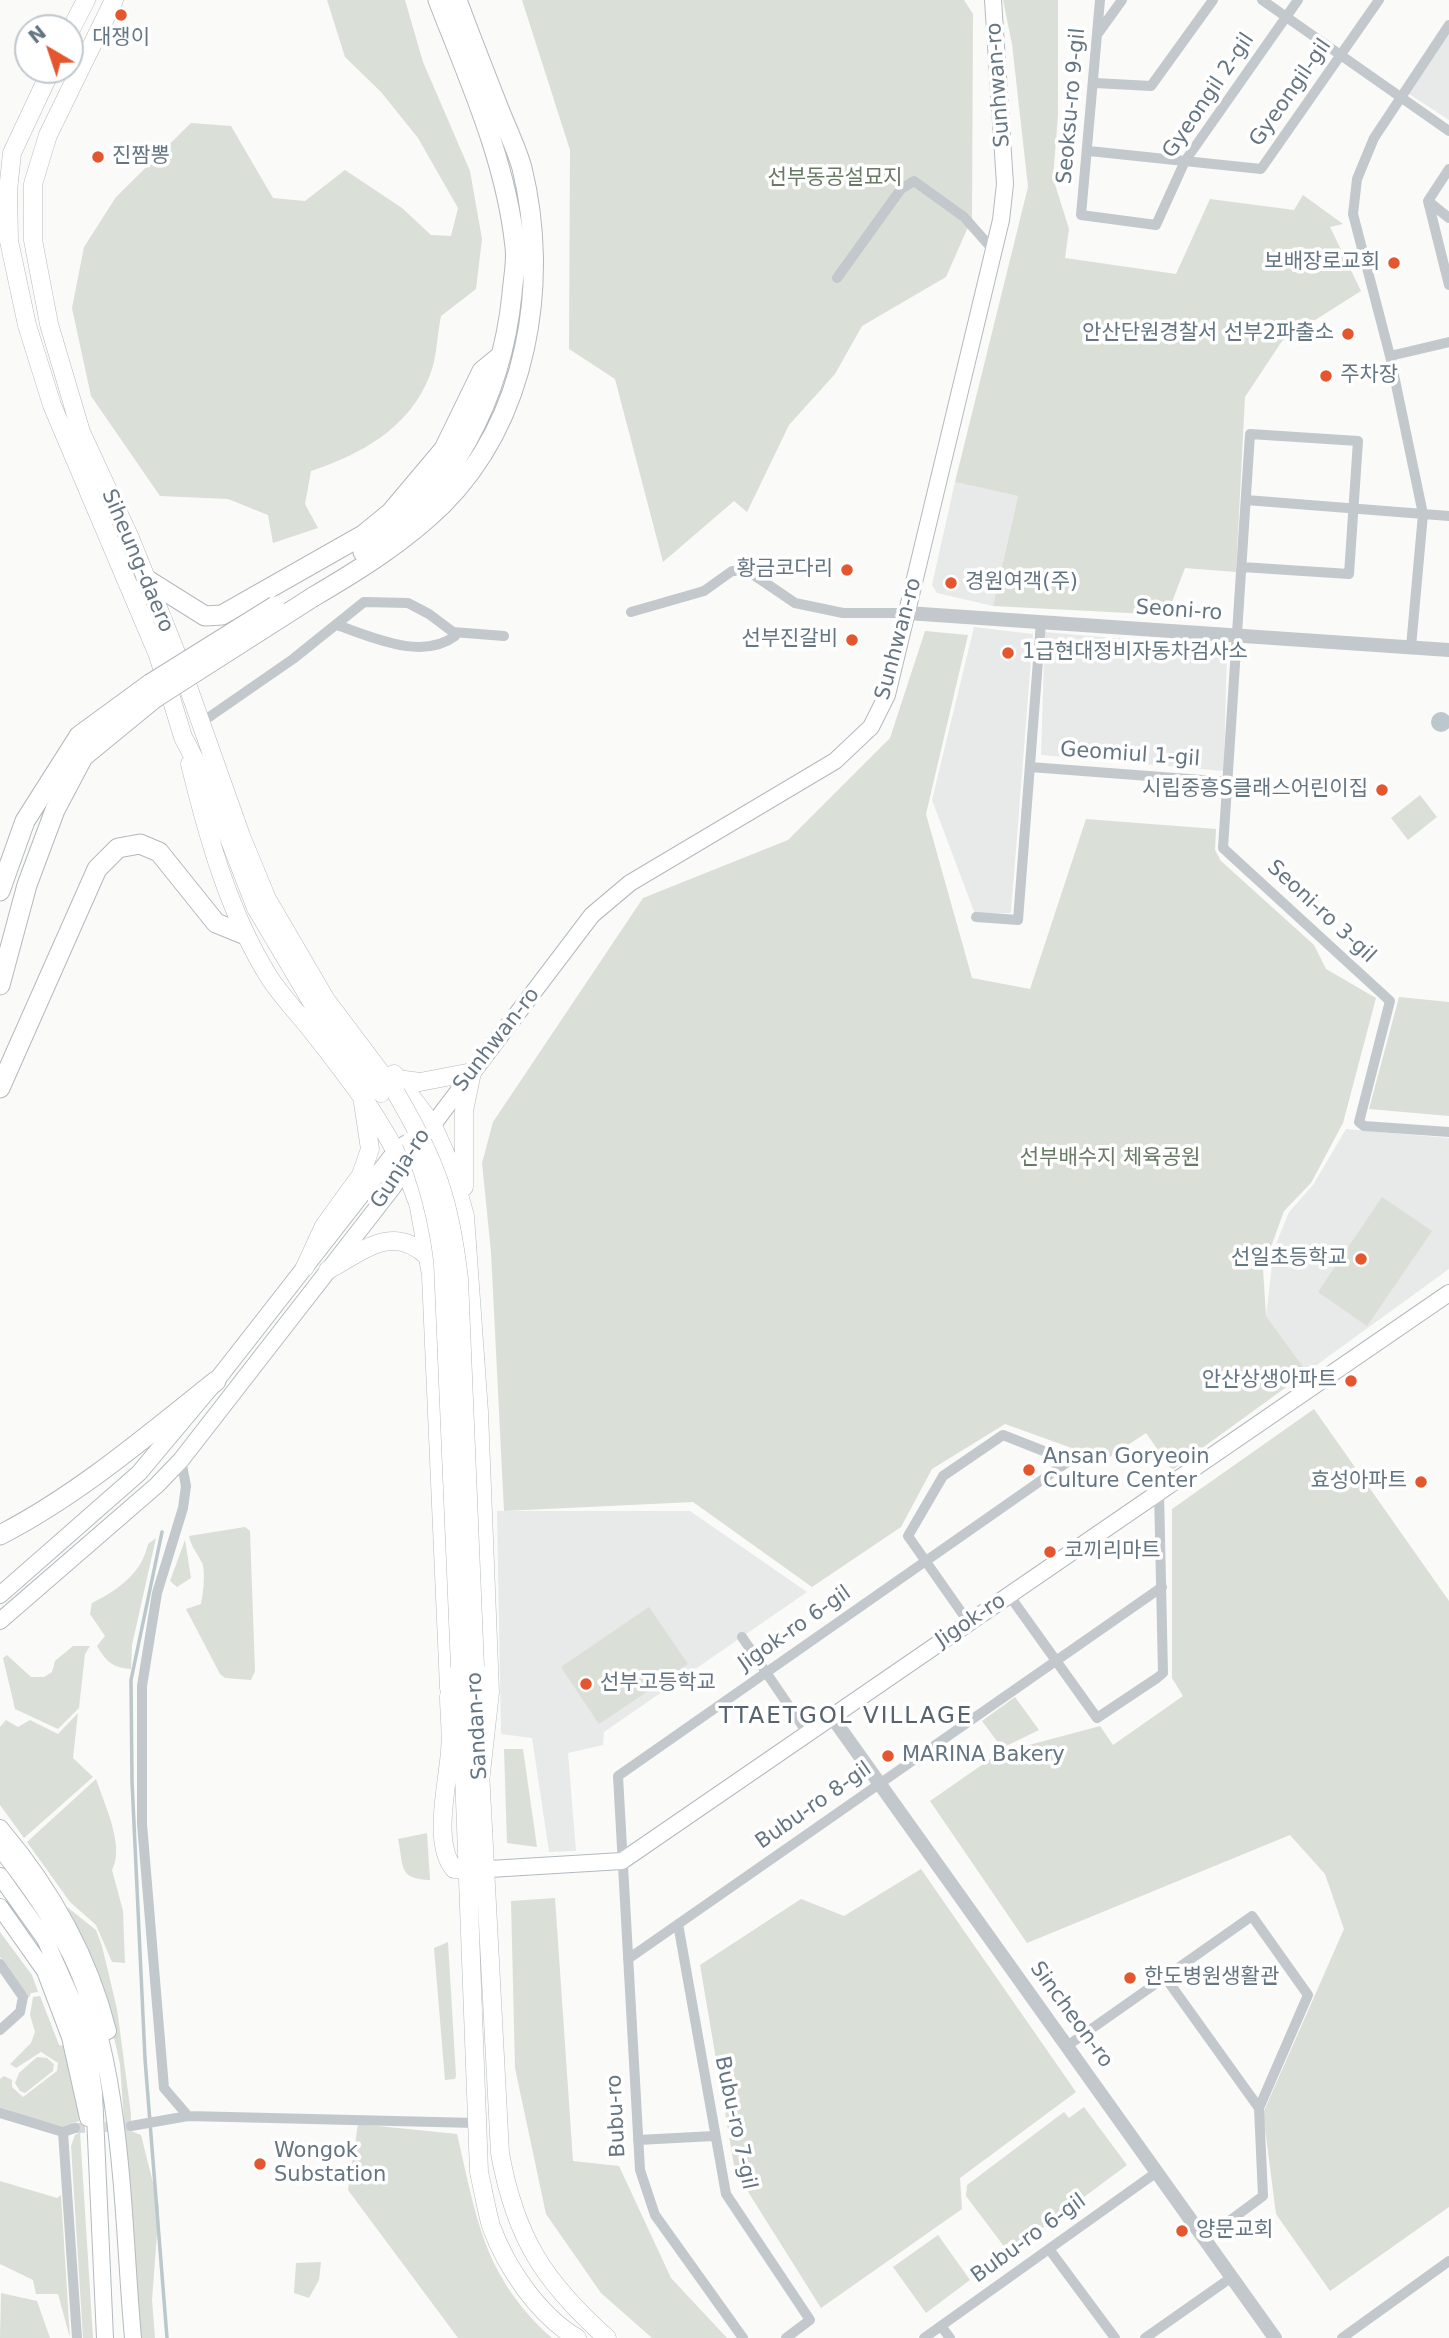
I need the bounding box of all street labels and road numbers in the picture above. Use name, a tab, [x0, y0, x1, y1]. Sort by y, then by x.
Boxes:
street label: Sunhwan-ro	[982, 22, 1016, 148]
street label: Seoksu-ro 9-gil	[1053, 27, 1091, 185]
street label: Gyeongil 2-gil	[1158, 29, 1260, 163]
street label: Gyeongil-gil	[1245, 34, 1337, 152]
street label: Siheung-daero	[95, 486, 179, 636]
street label: Sunhwan-ro	[871, 575, 927, 703]
street label: Seoni-ro	[1135, 595, 1223, 627]
street label: Geomiul 1-gil	[1059, 738, 1201, 772]
street label: Seoni-ro 3-gil	[1261, 855, 1381, 969]
street label: Sunhwan-ro	[449, 983, 545, 1097]
street label: Gunja-ro	[366, 1124, 436, 1214]
street label: Jigok-ro 6-gil	[734, 1581, 856, 1677]
street label: Jigok-ro	[931, 1588, 1011, 1654]
street label: Sandan-ro	[463, 1672, 493, 1780]
street label: Bubu-ro 8-gil	[751, 1757, 877, 1855]
street label: Sincheon-ro	[1024, 1957, 1118, 2073]
street label: Bubu-ro 7-gil	[709, 2054, 761, 2192]
street label: Bubu-ro	[602, 2074, 632, 2158]
street label: Bubu-ro 6-gil	[967, 2189, 1091, 2289]

